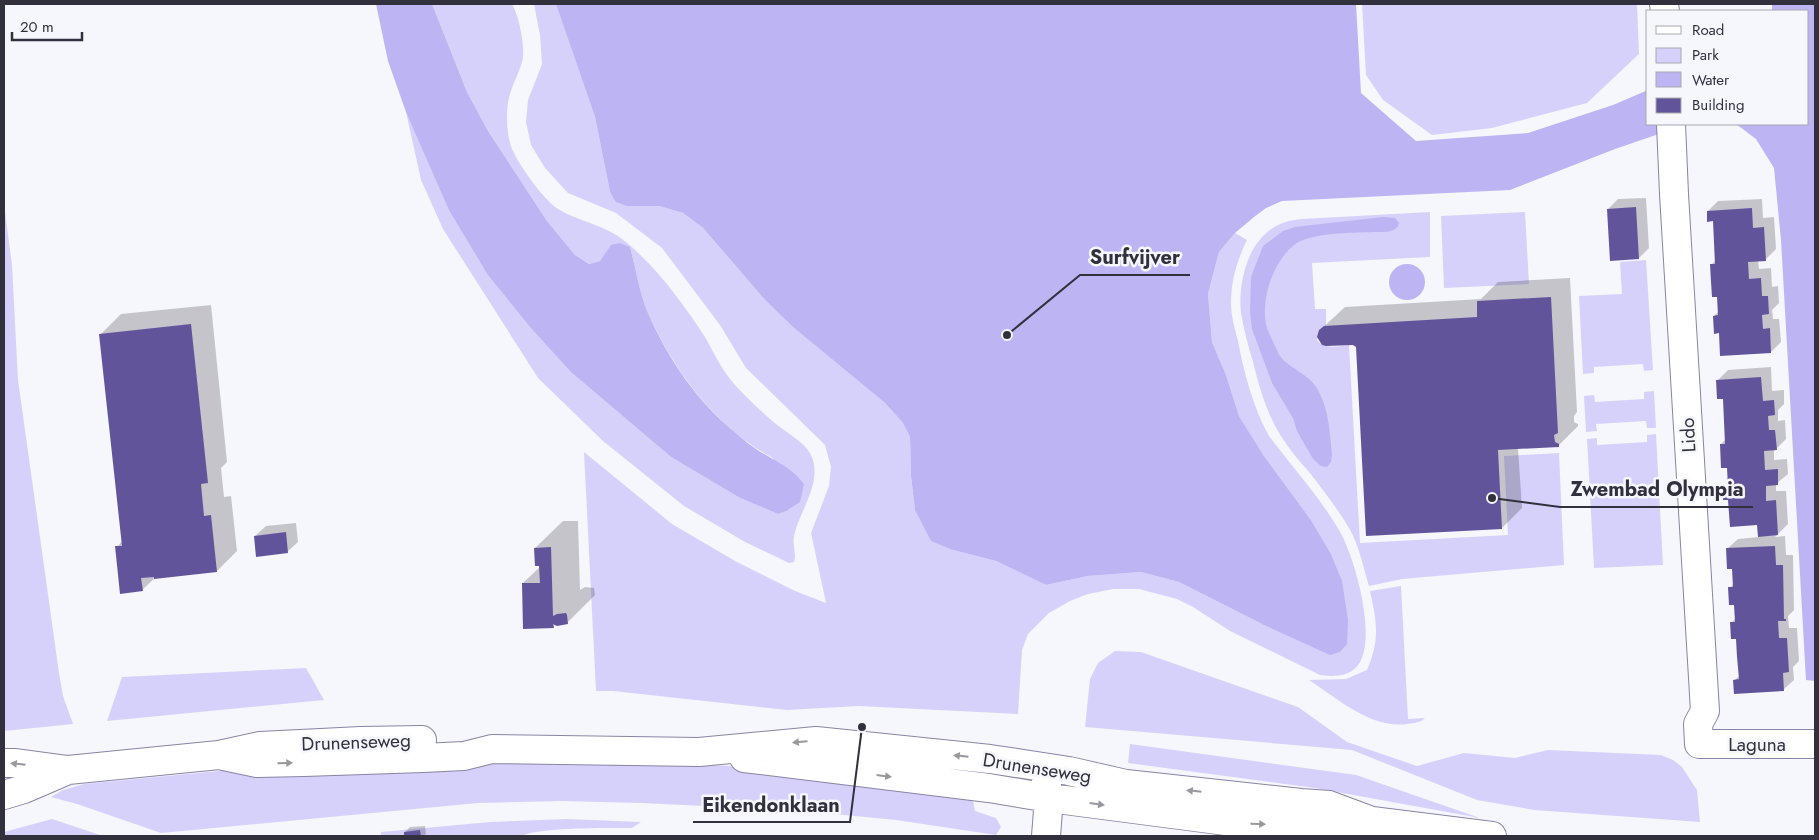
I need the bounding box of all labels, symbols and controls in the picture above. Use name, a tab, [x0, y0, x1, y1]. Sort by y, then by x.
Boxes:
scale bar	[12, 10, 82, 42]
legend	[1646, 10, 1809, 125]
text: 20 m	[20, 16, 54, 38]
text: Road	[1692, 19, 1724, 41]
text: Park	[1692, 44, 1719, 66]
text: Water	[1692, 69, 1730, 91]
text: Building	[1692, 94, 1744, 116]
callout: Surfvijver	[1080, 240, 1190, 275]
text: Surfvijver	[1090, 243, 1181, 272]
street label: Lido	[1674, 417, 1702, 453]
callout: Zwembad Olympia	[1560, 472, 1753, 507]
text: Zwembad Olympia	[1571, 475, 1743, 504]
street label: Drunenseweg	[301, 727, 411, 757]
street label: Laguna	[1728, 731, 1786, 758]
one-way arrow	[792, 739, 808, 747]
street label: Drunenseweg	[981, 746, 1093, 790]
one-way arrow	[953, 752, 969, 760]
one-way arrow	[277, 759, 293, 767]
one-way arrow	[10, 760, 26, 768]
one-way arrow	[877, 772, 893, 780]
callout: Eikendonklaan	[693, 787, 850, 822]
one-way arrow	[1186, 787, 1202, 795]
text: Eikendonklaan	[702, 791, 840, 820]
one-way arrow	[1089, 800, 1105, 808]
one-way arrow	[1251, 820, 1267, 828]

